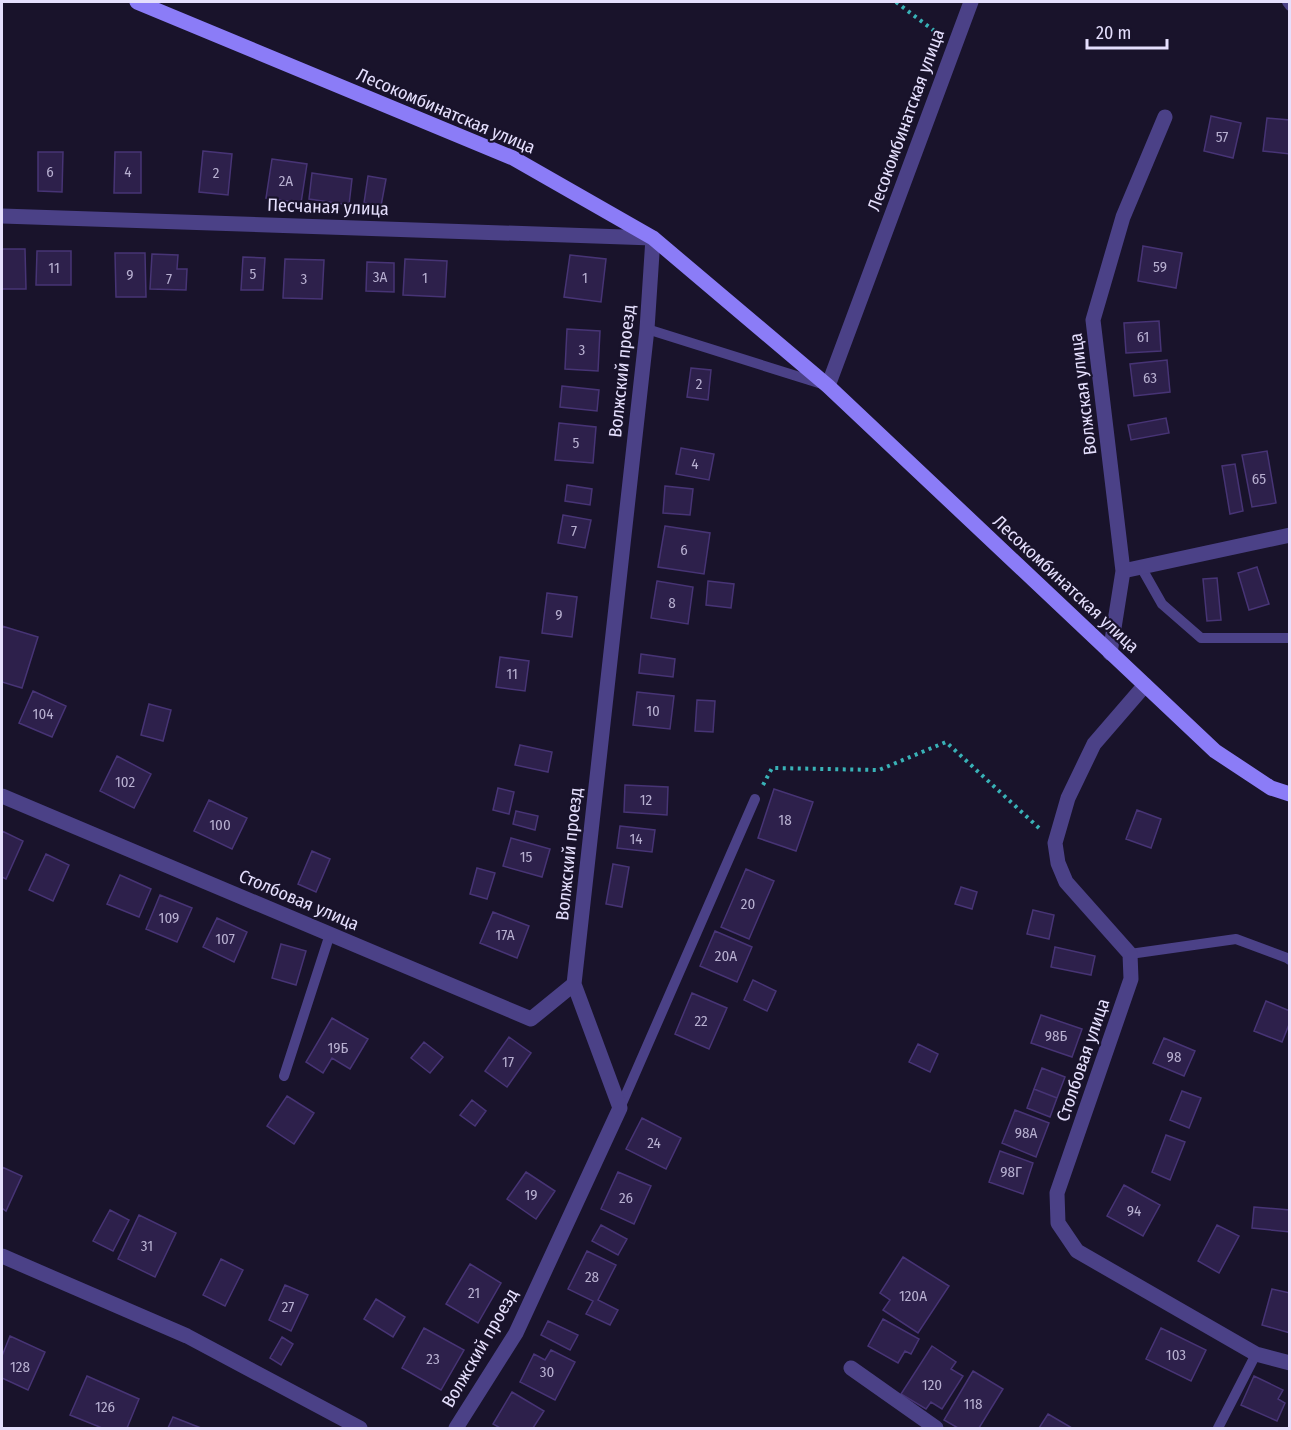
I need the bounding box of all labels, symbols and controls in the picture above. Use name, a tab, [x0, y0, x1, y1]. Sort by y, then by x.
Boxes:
scale bar	[1087, 12, 1166, 50]
text: 20 m	[1096, 22, 1131, 44]
street label: Лесокомбинатская улица	[863, 26, 949, 214]
street label: Лесокомбинатская улица	[353, 63, 539, 159]
house number: 57	[1216, 128, 1228, 146]
house number: 6	[46, 163, 54, 181]
house number: 4	[124, 163, 132, 181]
house number: 2	[213, 164, 220, 182]
house number: 2А	[279, 172, 293, 190]
street label: Песчаная улица	[267, 194, 389, 220]
house number: 59	[1153, 258, 1167, 276]
house number: 11	[48, 259, 60, 277]
house number: 5	[250, 265, 257, 283]
house number: 9	[126, 266, 134, 284]
house number: 3А	[373, 268, 387, 286]
house number: 1	[422, 269, 428, 287]
house number: 1	[582, 269, 588, 287]
house number: 7	[166, 270, 172, 288]
house number: 3	[301, 270, 308, 288]
street label: Волжский проезд	[604, 304, 640, 438]
house number: 61	[1137, 328, 1149, 346]
street label: Волжская улица	[1065, 332, 1101, 456]
house number: 3	[579, 341, 586, 359]
house number: 63	[1143, 369, 1157, 387]
house number: 2	[696, 375, 703, 393]
house number: 5	[573, 434, 580, 452]
house number: 4	[691, 455, 699, 473]
house number: 65	[1252, 470, 1266, 488]
street label: Лесокомбинатская улица	[988, 511, 1144, 658]
house number: 7	[571, 522, 577, 540]
house number: 6	[680, 541, 688, 559]
house number: 8	[668, 594, 676, 612]
house number: 9	[555, 606, 563, 624]
house number: 11	[506, 665, 518, 683]
house number: 10	[646, 702, 660, 720]
house number: 104	[33, 705, 53, 723]
house number: 102	[115, 773, 135, 791]
street label: Волжский проезд	[551, 787, 587, 921]
house number: 12	[640, 791, 653, 809]
house number: 18	[778, 811, 792, 829]
house number: 100	[209, 816, 231, 834]
house number: 14	[629, 830, 643, 848]
house number: 15	[520, 848, 532, 866]
street label: Столбовая улица	[236, 865, 363, 935]
house number: 20	[741, 895, 755, 913]
house number: 109	[159, 909, 179, 927]
house number: 17А	[495, 926, 515, 944]
house number: 107	[215, 930, 235, 948]
house number: 20А	[715, 947, 737, 965]
street label: Столбовая улица	[1052, 996, 1114, 1124]
house number: 22	[694, 1012, 708, 1030]
house number: 98Б	[1045, 1027, 1067, 1045]
house number: 19Б	[327, 1039, 349, 1057]
house number: 98	[1167, 1048, 1181, 1066]
house number: 17	[502, 1053, 514, 1071]
house number: 98А	[1015, 1124, 1037, 1142]
house number: 24	[647, 1134, 661, 1152]
house number: 98Г	[1000, 1163, 1022, 1181]
house number: 19	[524, 1186, 538, 1204]
house number: 26	[619, 1189, 633, 1207]
house number: 94	[1127, 1202, 1141, 1220]
house number: 31	[141, 1237, 153, 1255]
house number: 28	[585, 1268, 599, 1286]
house number: 21	[468, 1284, 480, 1302]
street label: Волжский проезд	[437, 1285, 523, 1411]
house number: 120А	[899, 1287, 927, 1305]
house number: 27	[282, 1298, 294, 1316]
house number: 103	[1166, 1346, 1186, 1364]
house number: 23	[426, 1350, 440, 1368]
house number: 128	[10, 1358, 30, 1376]
house number: 30	[540, 1363, 554, 1381]
house number: 120	[922, 1376, 942, 1394]
house number: 118	[964, 1395, 983, 1413]
house number: 126	[95, 1398, 115, 1416]

